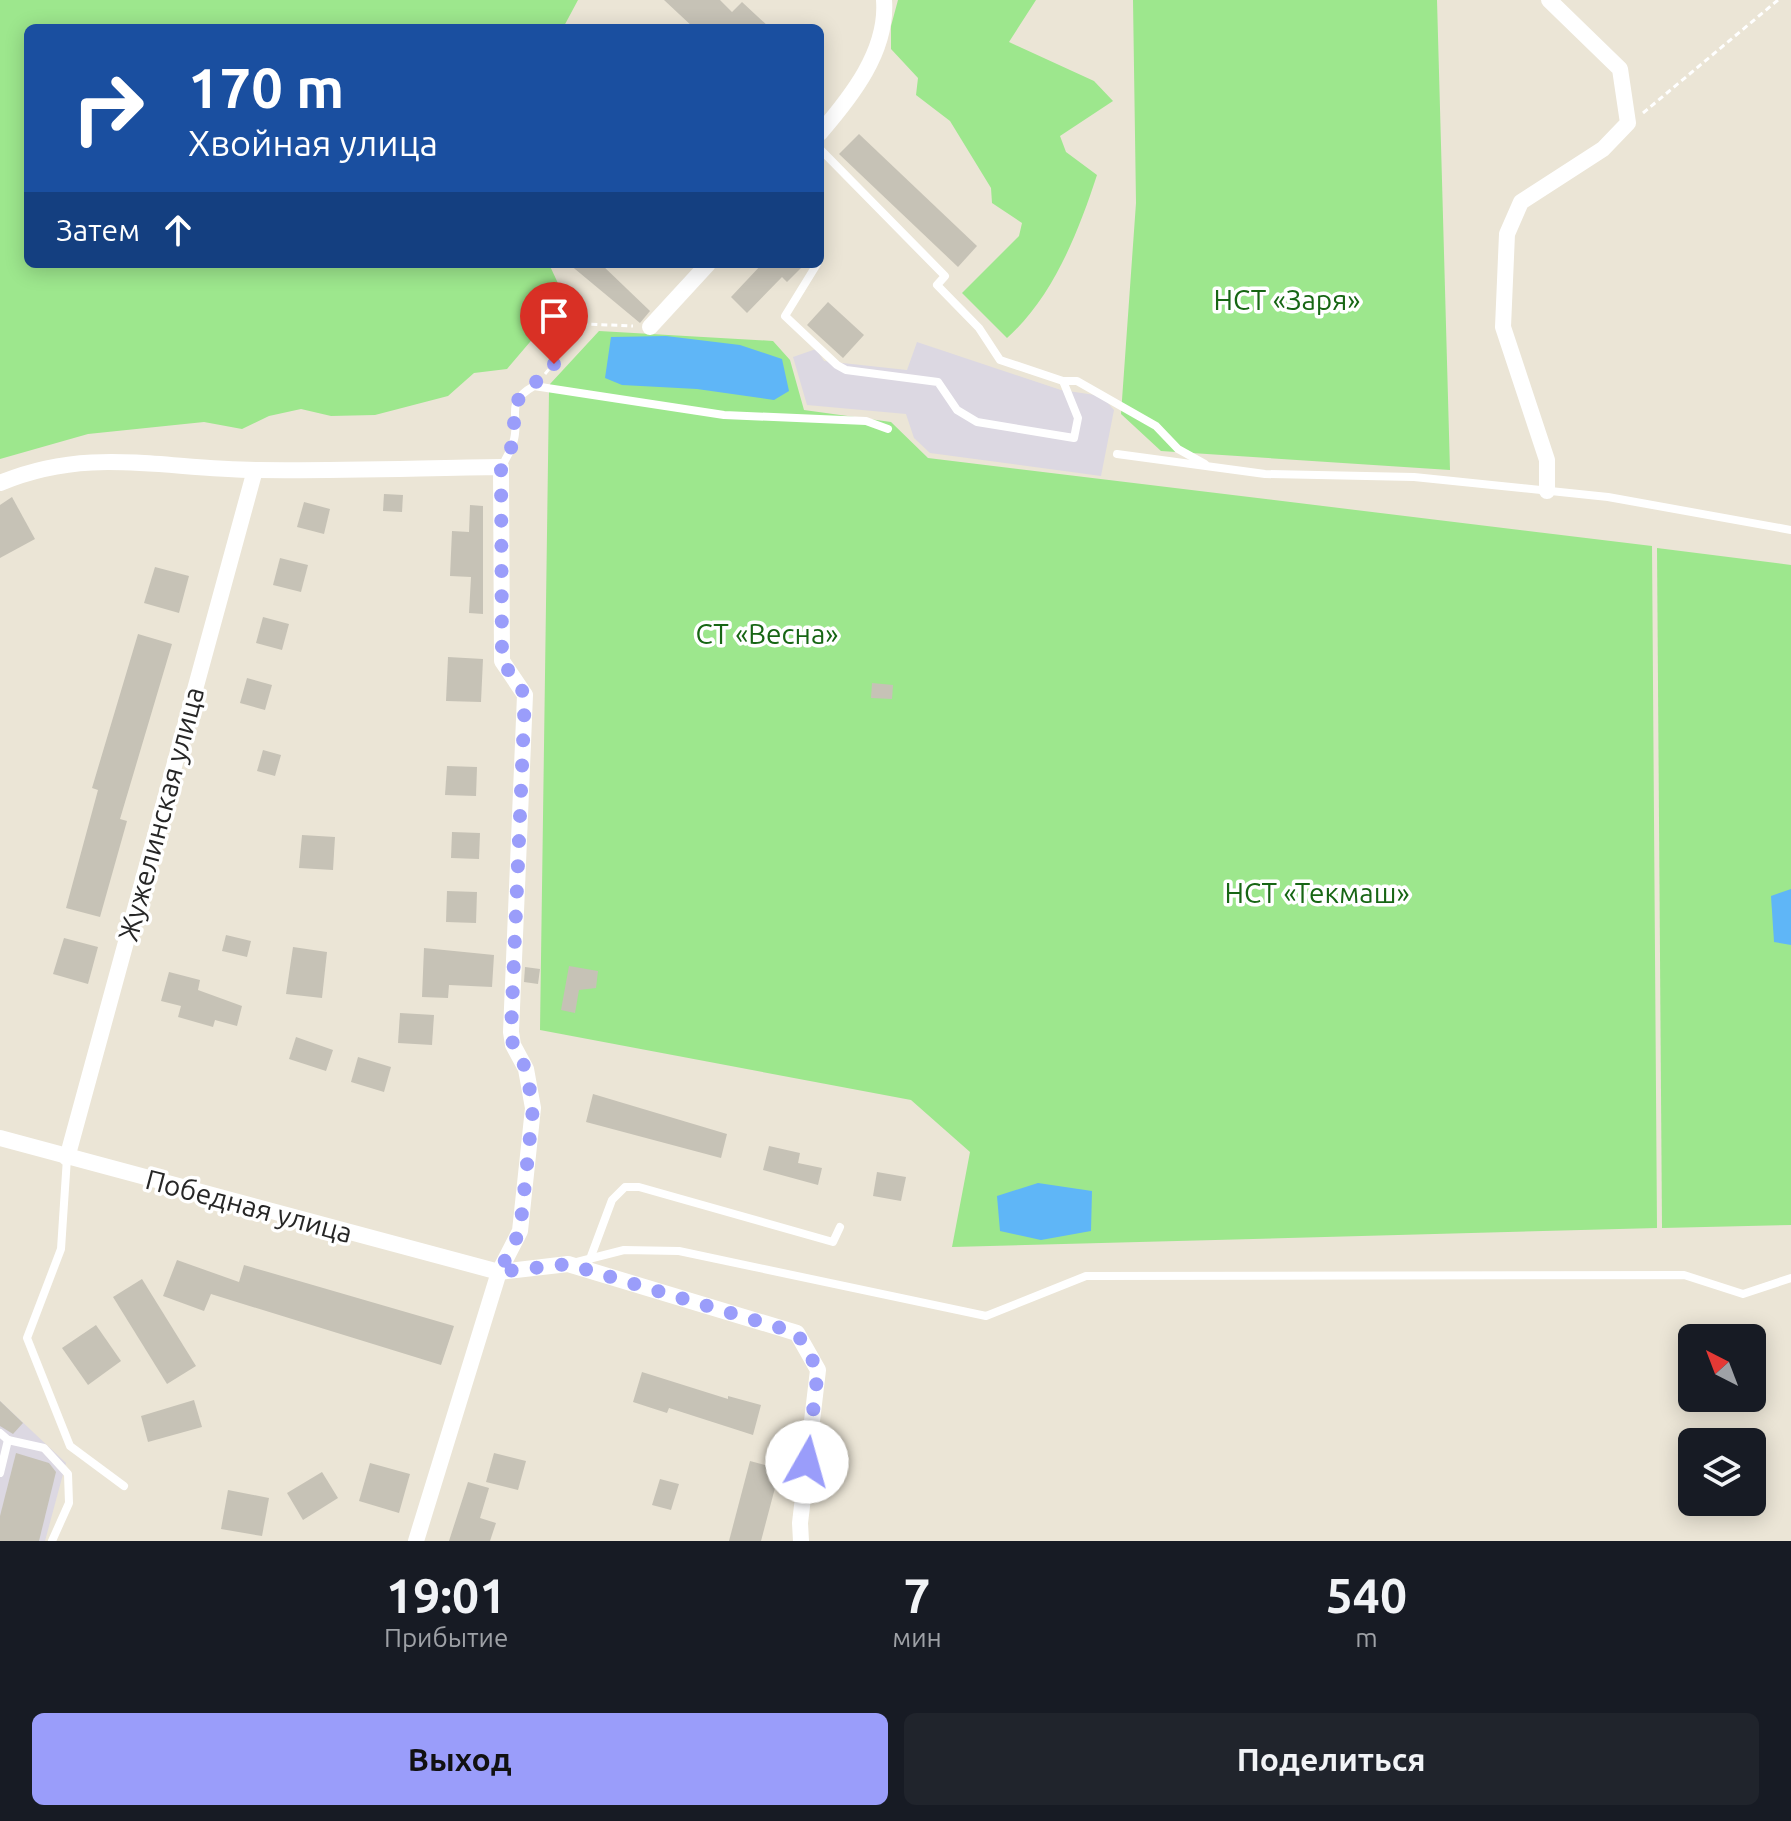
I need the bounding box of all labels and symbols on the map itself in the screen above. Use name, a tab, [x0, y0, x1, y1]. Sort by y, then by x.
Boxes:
pin	[520, 282, 588, 364]
park label: НСТ «Заря»	[1214, 284, 1360, 315]
park label: СТ «Весна»	[696, 618, 838, 649]
street label: Жужелинская улица	[112, 683, 209, 944]
park label: НСТ «Текмаш»	[1224, 877, 1410, 908]
street label: Победная улица	[142, 1163, 356, 1248]
north arrow	[1678, 1324, 1766, 1412]
position arrow	[765, 1420, 849, 1504]

